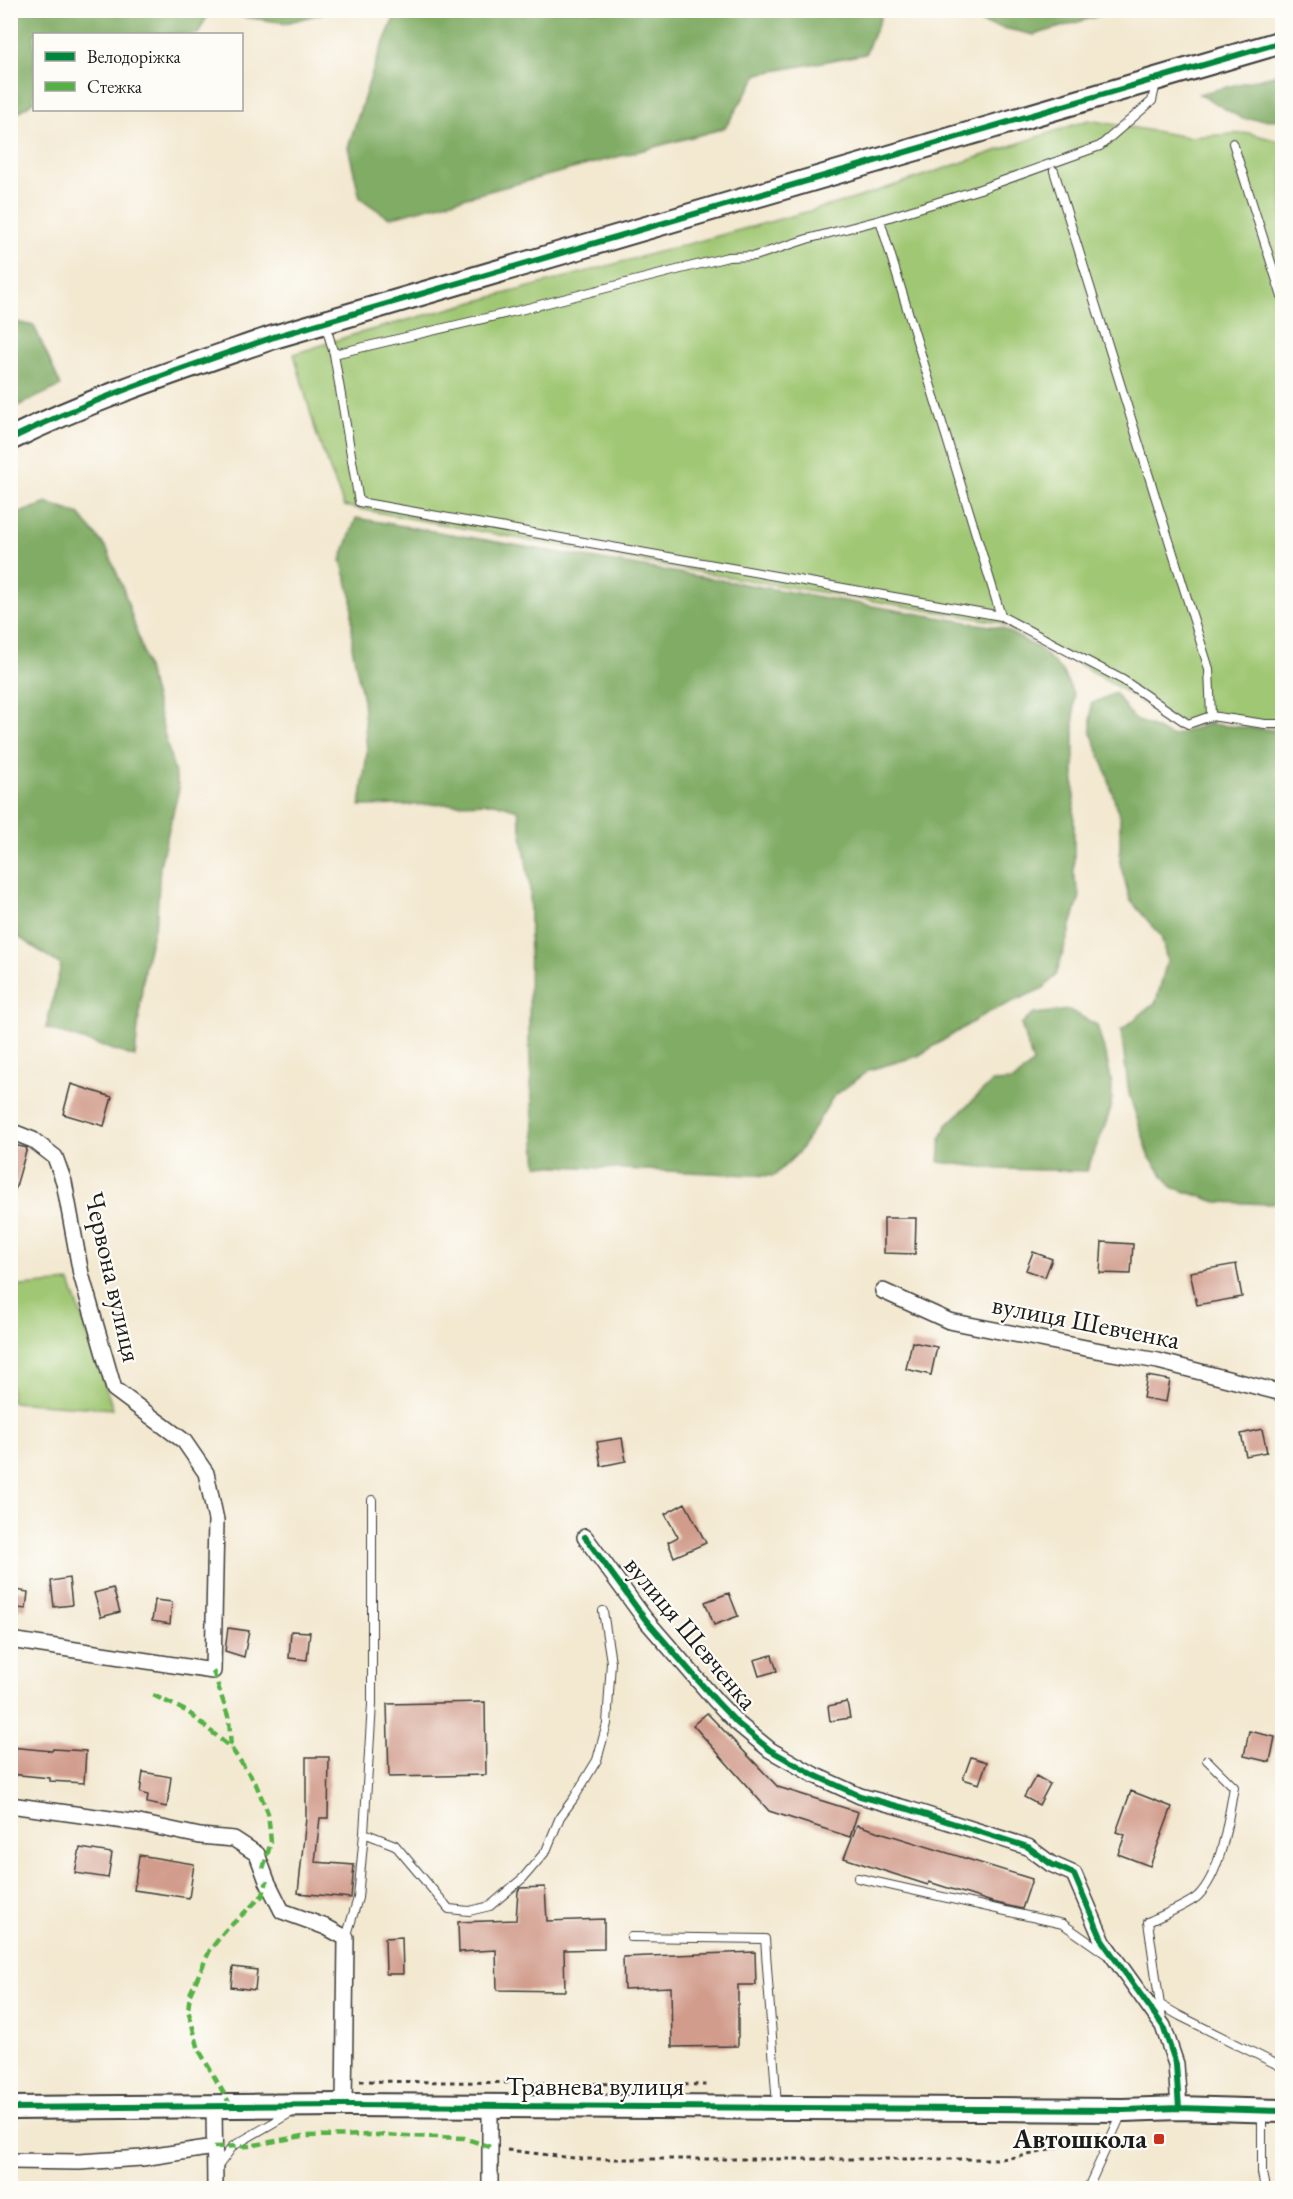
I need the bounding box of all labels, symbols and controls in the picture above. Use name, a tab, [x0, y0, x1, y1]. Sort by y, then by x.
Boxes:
legend	[33, 33, 243, 111]
text: Велодоріжка	[87, 45, 182, 68]
text: Стежка	[87, 75, 143, 98]
street label: Червона вулиця	[77, 1189, 150, 1365]
street label: вулиця Шевченка	[989, 1286, 1183, 1357]
street label: вулиця Шевченка	[617, 1549, 766, 1717]
street label: Травнева вулиця	[506, 2068, 684, 2103]
place label: Автошкола	[1012, 2121, 1147, 2156]
marker: Автошкола	[1152, 2132, 1166, 2146]

